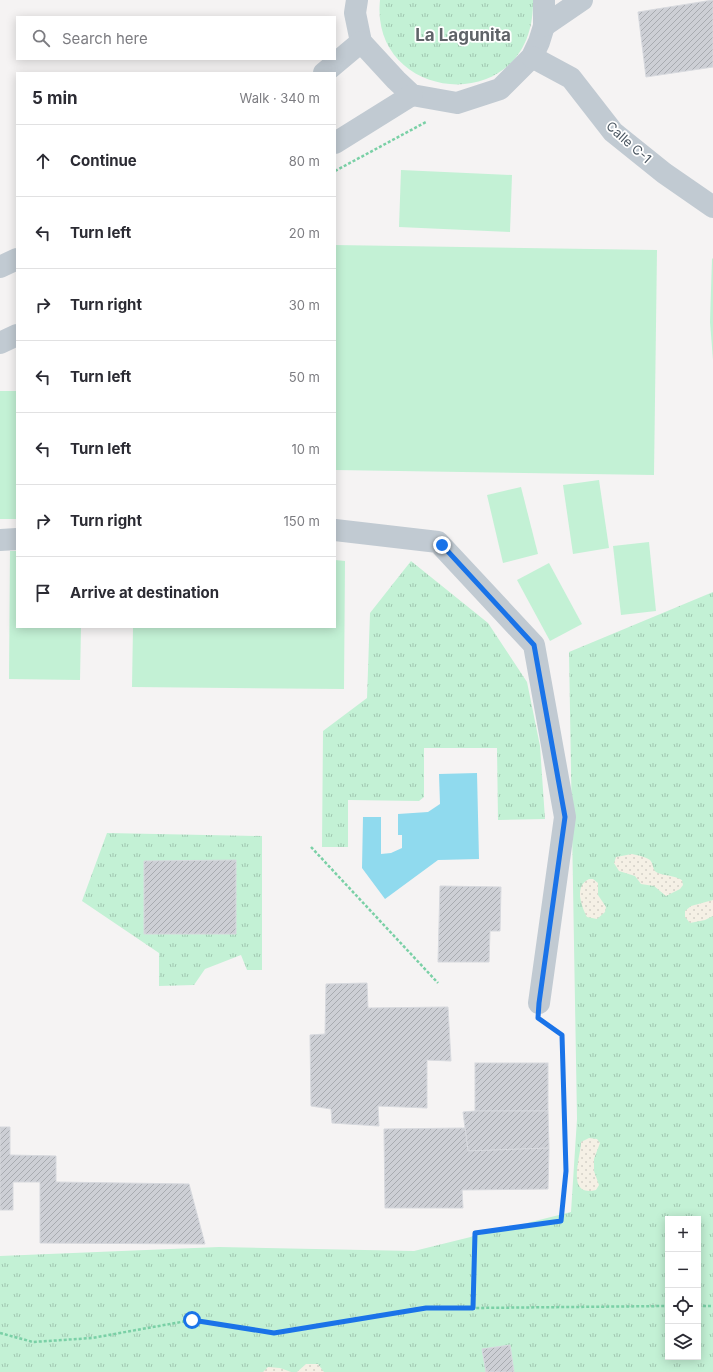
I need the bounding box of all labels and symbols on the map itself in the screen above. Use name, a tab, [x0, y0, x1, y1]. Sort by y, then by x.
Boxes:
district label: La Lagunita	[415, 25, 511, 45]
street label: Calle C-1	[603, 118, 655, 166]
route end	[433, 536, 451, 554]
route start	[183, 1311, 201, 1329]

